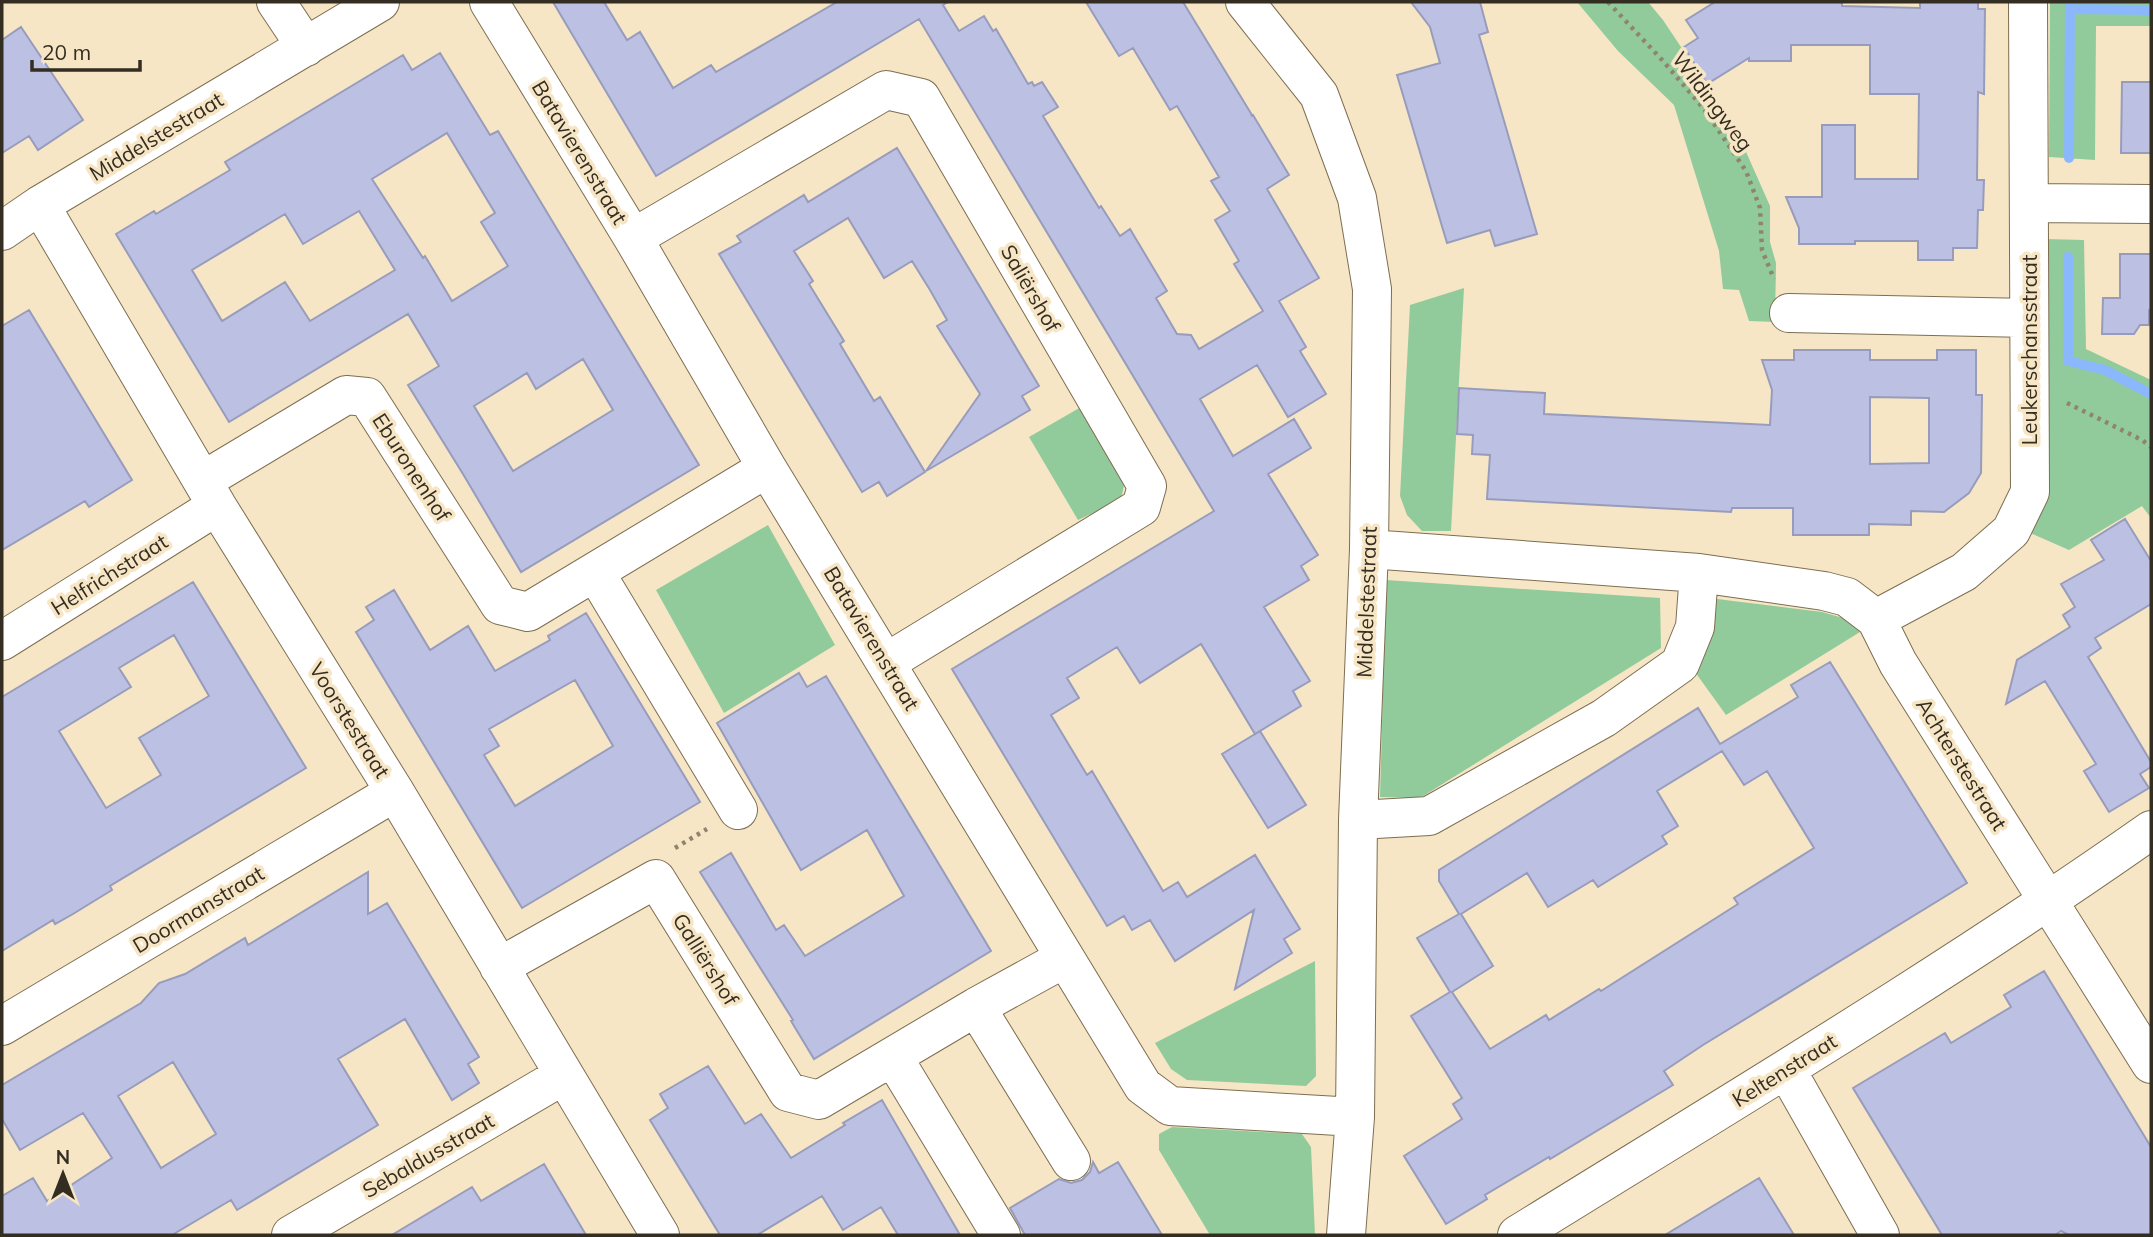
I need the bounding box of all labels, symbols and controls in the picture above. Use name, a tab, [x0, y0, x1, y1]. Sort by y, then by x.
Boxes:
scale bar	[32, 28, 140, 72]
text: 20 m	[42, 39, 91, 65]
street label: Wildingweg	[1667, 46, 1759, 156]
street label: Batavierenstraat	[527, 75, 633, 229]
street label: Middelstestraat	[84, 86, 228, 186]
street label: Saliërshof	[996, 240, 1067, 337]
street label: Leukerschansstraat	[2016, 255, 2042, 445]
street label: Eburonenhof	[367, 408, 457, 527]
street label: Middelstestraat	[1350, 526, 1382, 678]
street label: Helfrichstraat	[46, 528, 172, 620]
street label: Batavierenstraat	[819, 561, 925, 715]
street label: Voorstestraat	[304, 657, 396, 783]
street label: Achterstestraat	[1911, 693, 2013, 835]
street label: Doormanstraat	[128, 860, 268, 958]
street label: Galliërshof	[668, 908, 745, 1011]
street label: Keltenstraat	[1727, 1028, 1841, 1112]
street label: Sebaldusstraat	[358, 1107, 498, 1203]
north arrow	[28, 1139, 98, 1209]
text: N	[56, 1145, 70, 1169]

